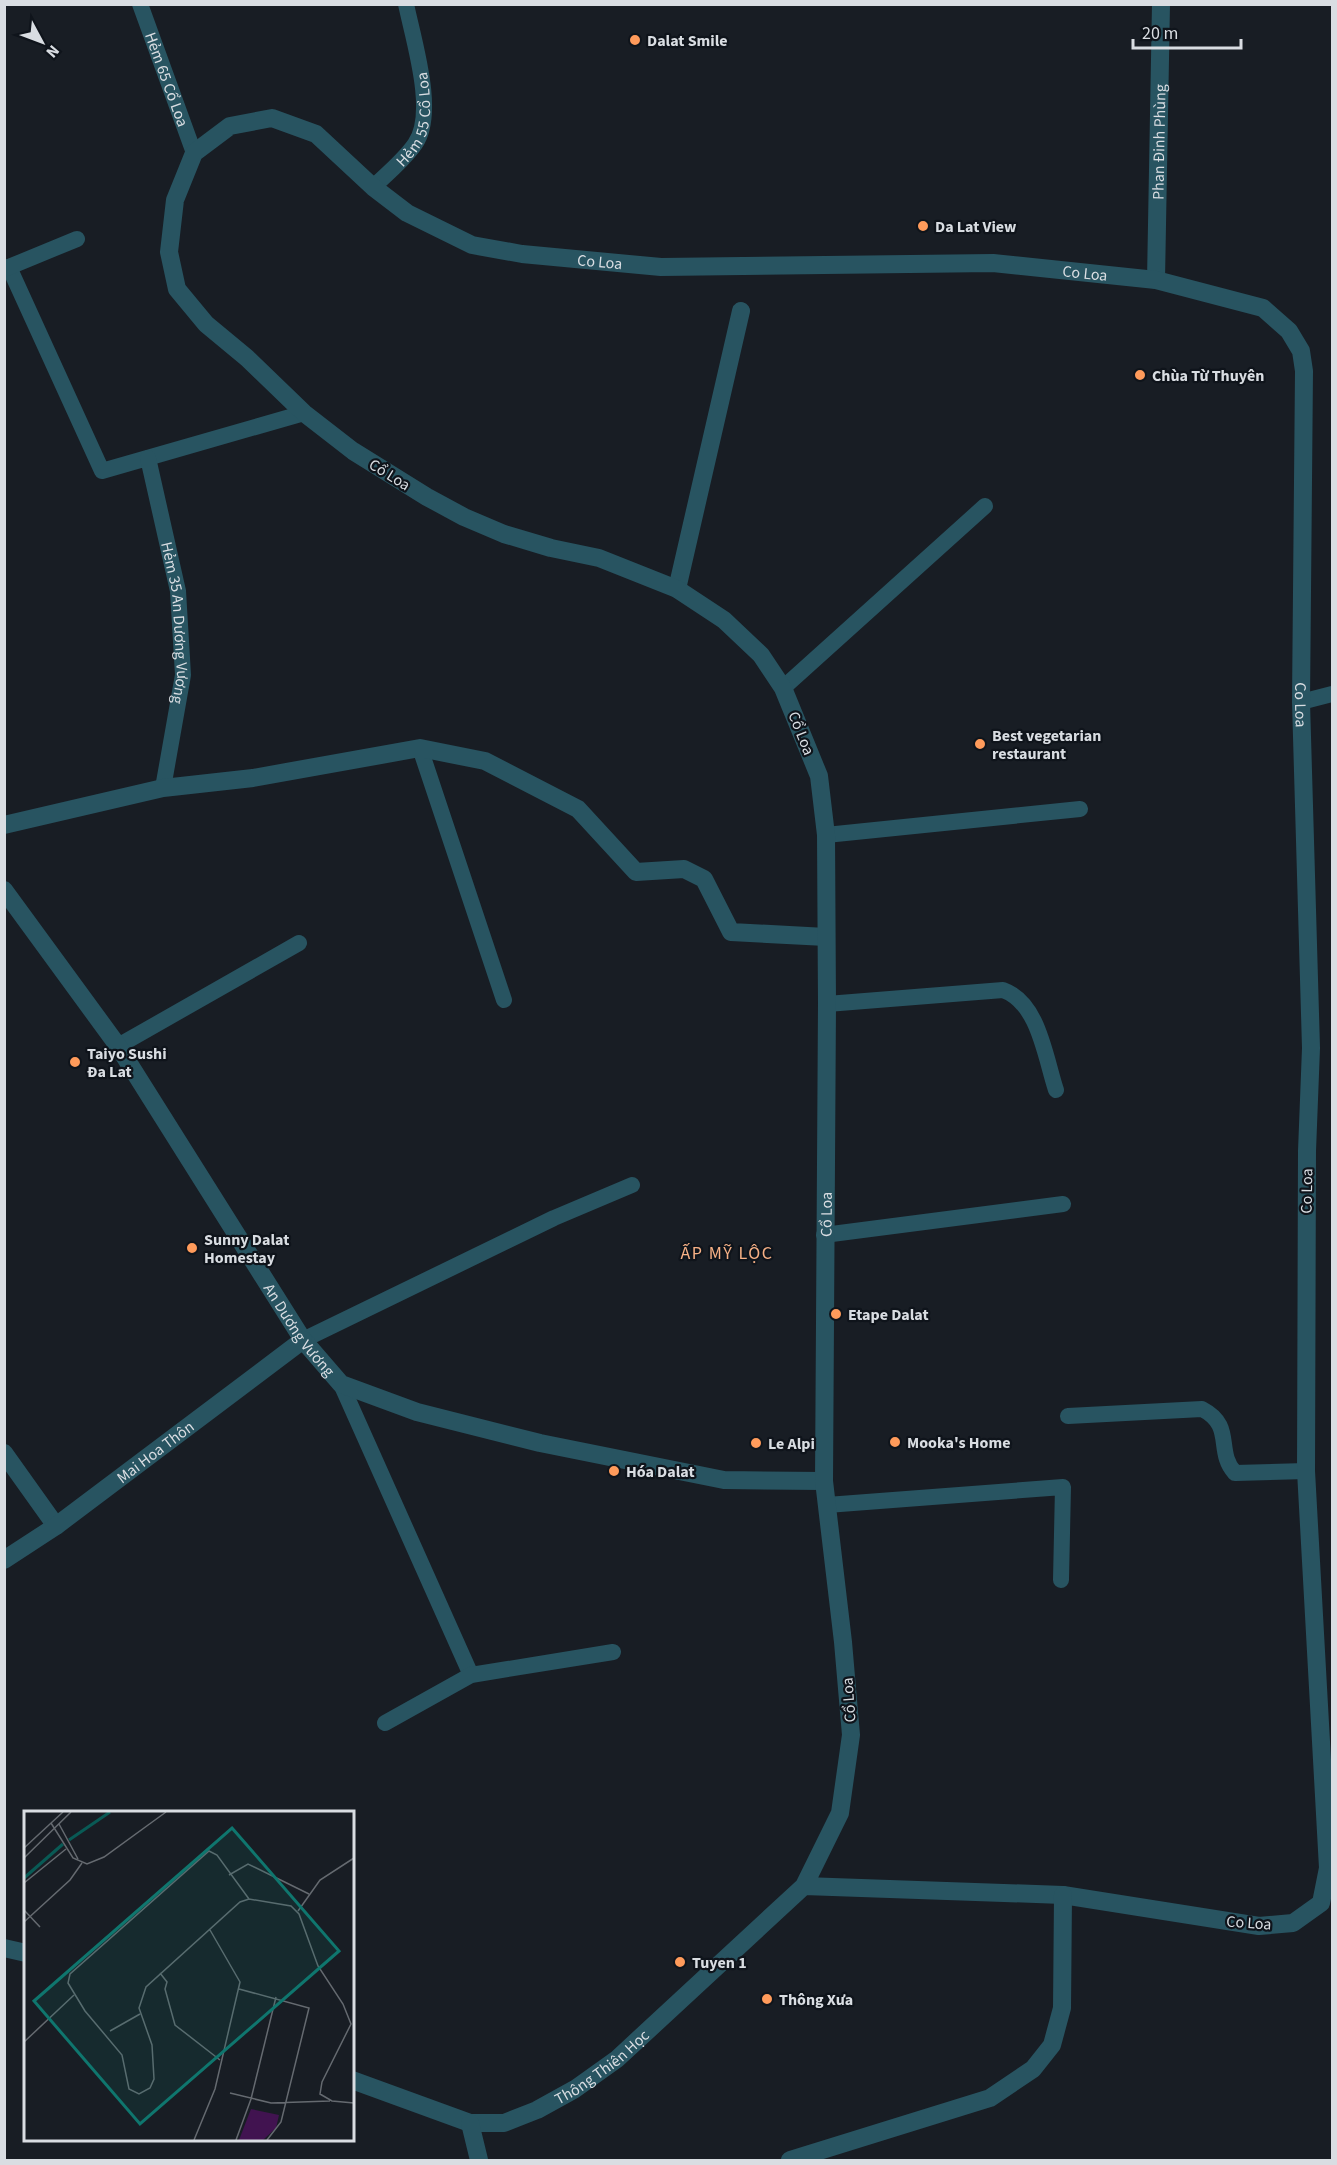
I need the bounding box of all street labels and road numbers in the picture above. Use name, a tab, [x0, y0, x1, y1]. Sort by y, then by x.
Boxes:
street label: Hẻm 65 Cổ Loa	[139, 29, 194, 130]
street label: Hẻm 55 Cổ Loa	[391, 71, 436, 172]
street label: Phan Đinh Phùng	[1147, 84, 1172, 200]
street label: Co Loa	[576, 249, 623, 275]
street label: Co Loa	[1061, 260, 1109, 287]
street label: Cổ Loa	[365, 454, 414, 496]
street label: Hẻm 35 An Dương Vương	[155, 540, 193, 706]
street label: Co Loa	[1289, 682, 1312, 728]
street label: Cổ Loa	[782, 708, 820, 758]
street label: Co Loa	[1296, 1168, 1318, 1214]
street label: Cổ Loa	[816, 1192, 838, 1237]
street label: An Dương Vương	[258, 1279, 340, 1381]
street label: Mai Hoa Thôn	[112, 1416, 199, 1489]
street label: Cổ Loa	[836, 1677, 862, 1723]
street label: Co Loa	[1226, 1910, 1272, 1936]
street label: Thông Thiên Học	[551, 2025, 654, 2110]

